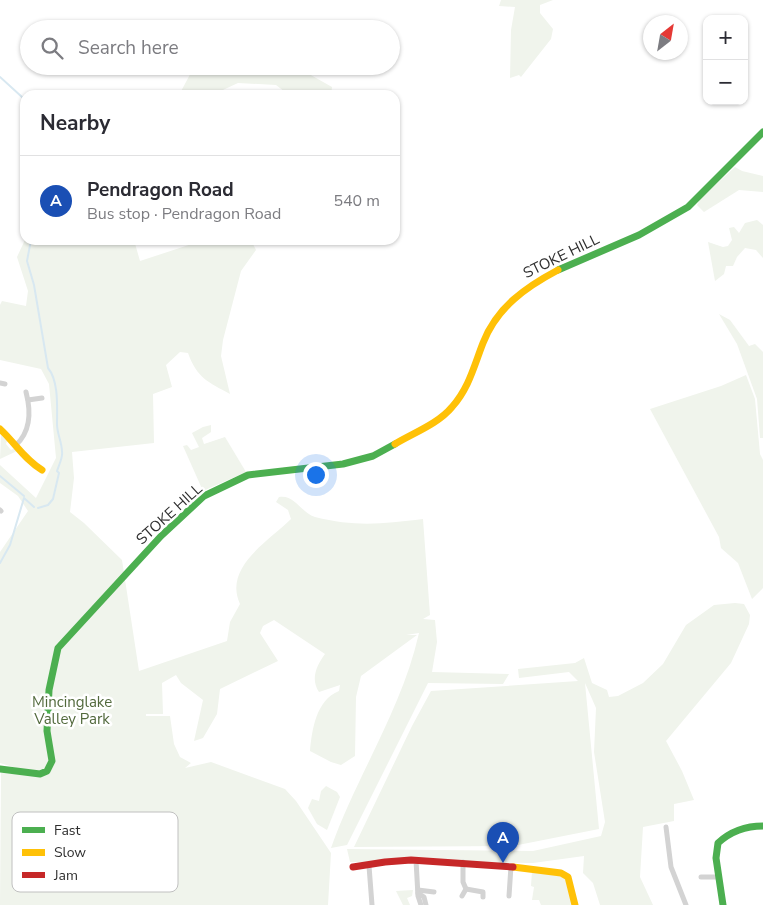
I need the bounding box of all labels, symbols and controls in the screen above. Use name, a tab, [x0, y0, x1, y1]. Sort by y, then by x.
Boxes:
north arrow	[643, 15, 688, 60]
map controls	[703, 15, 748, 105]
button: +	[703, 15, 748, 60]
search box	[20, 20, 400, 75]
icon: search	[38, 34, 66, 62]
text: Search here	[78, 35, 179, 61]
button: −	[703, 60, 748, 105]
text: Nearby	[40, 109, 110, 137]
text: Pendragon Road	[87, 177, 234, 203]
text: A	[50, 190, 62, 212]
text: 540 m	[333, 190, 380, 212]
text: Bus stop · Pendragon Road	[87, 203, 281, 225]
street label: STOKE HILL	[520, 229, 602, 283]
your location	[303, 462, 329, 488]
street label: STOKE HILL	[132, 479, 206, 549]
park label: Mincinglake Valley Park	[32, 692, 112, 729]
legend	[12, 812, 178, 892]
text: Fast	[54, 821, 80, 840]
pin: A	[487, 822, 519, 863]
text: Slow	[54, 843, 86, 862]
text: Jam	[53, 866, 78, 885]

